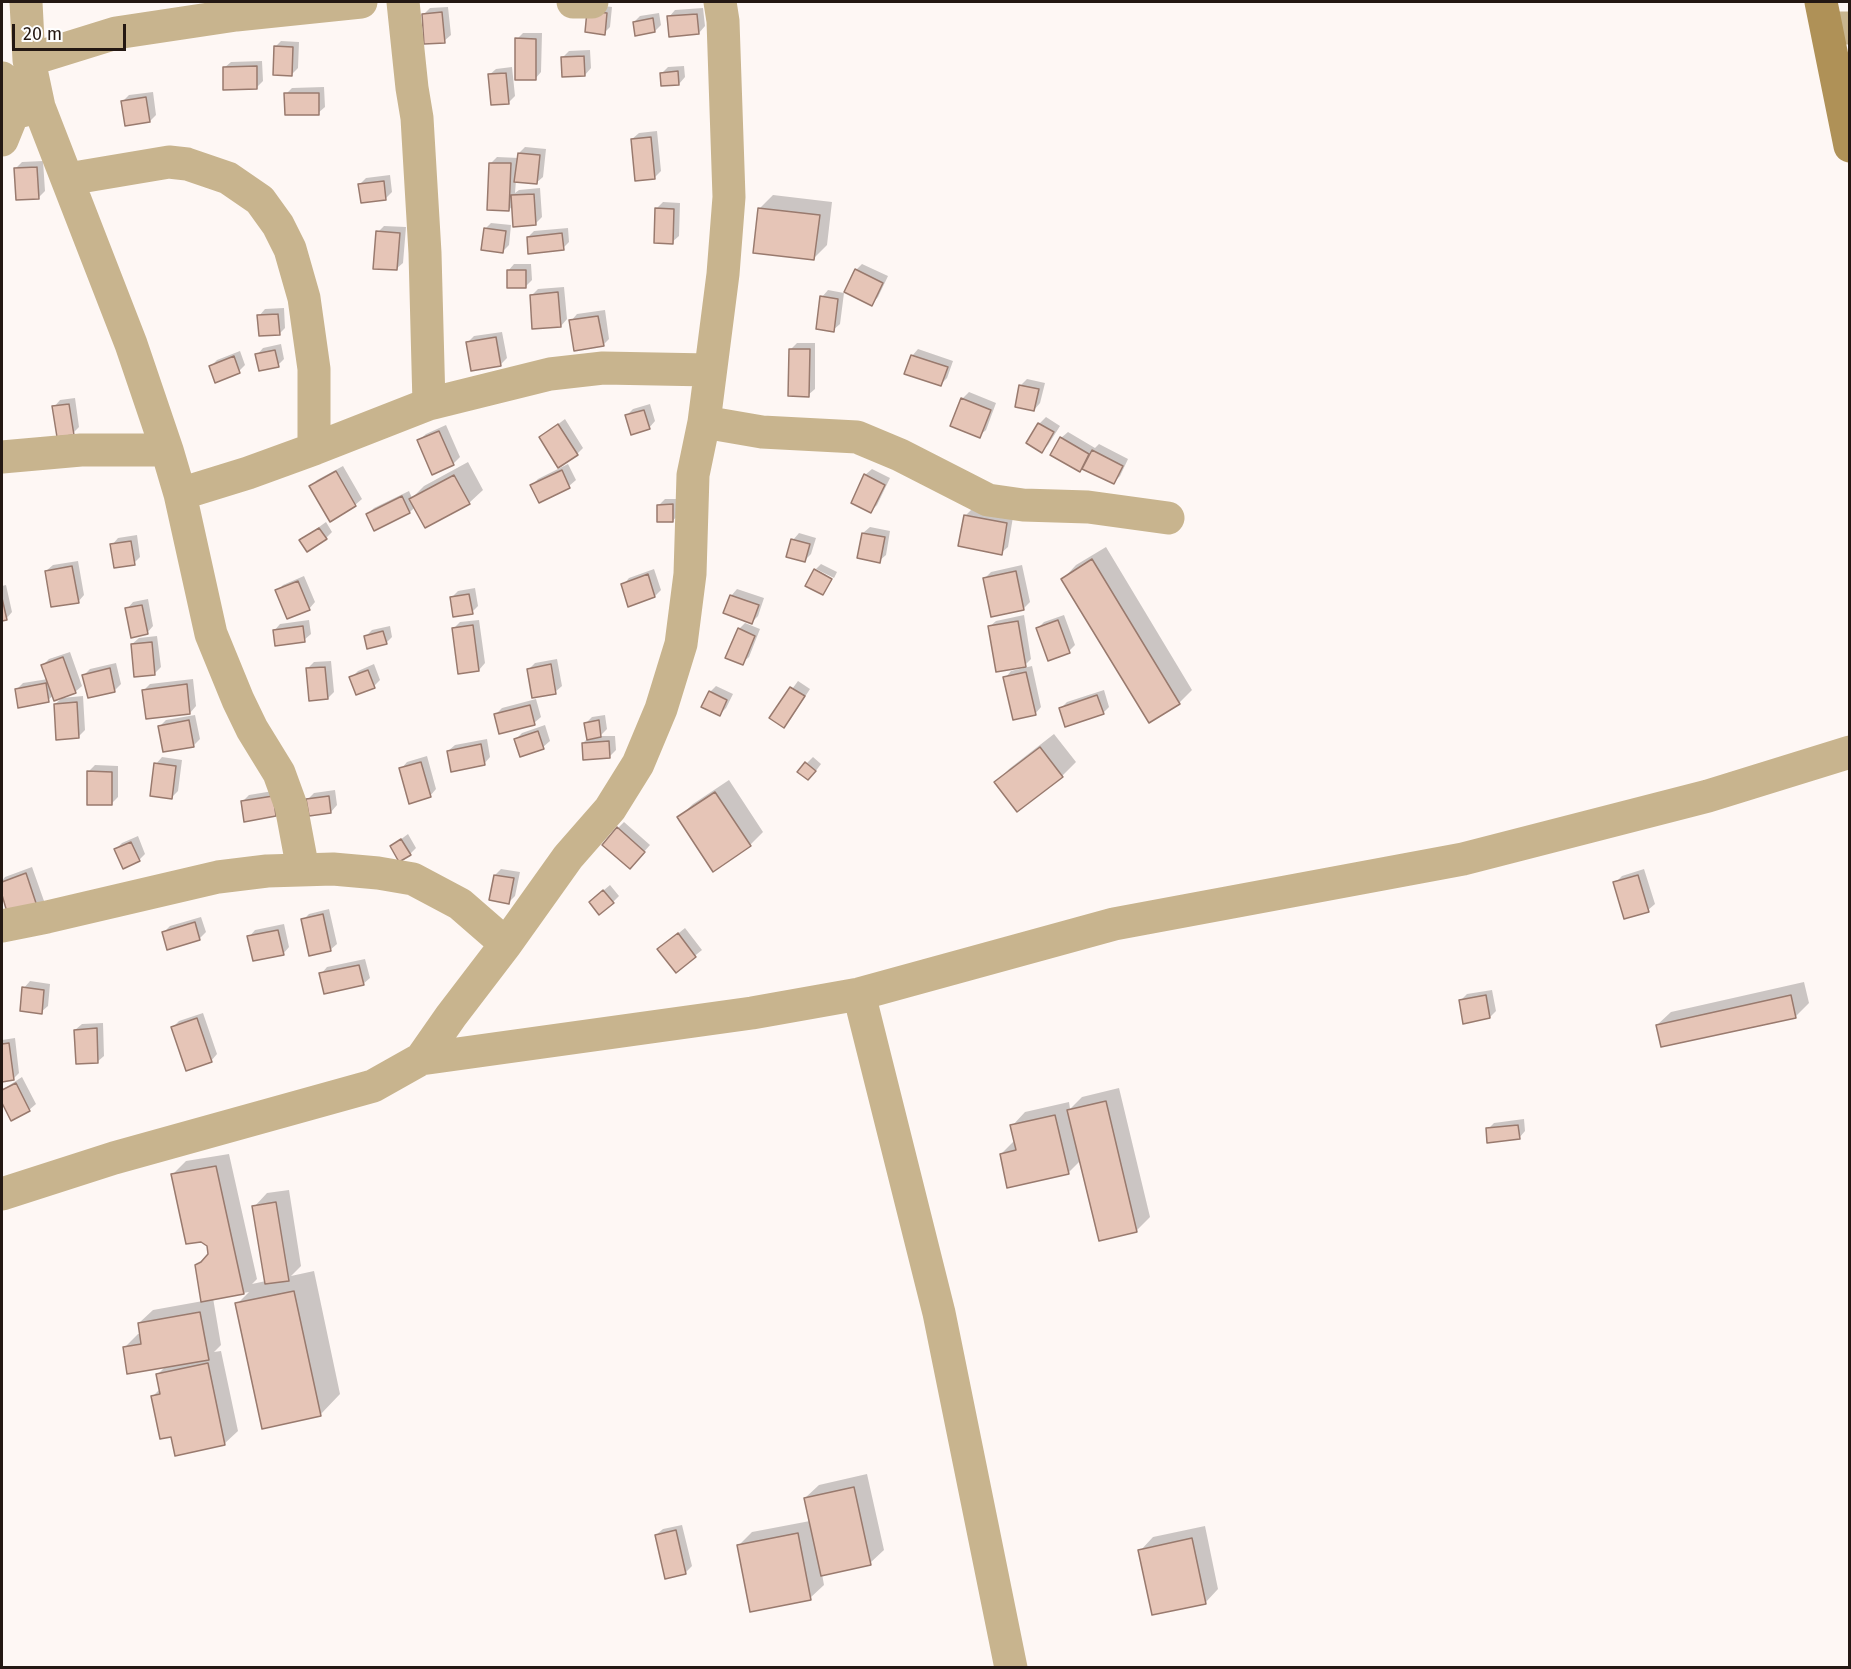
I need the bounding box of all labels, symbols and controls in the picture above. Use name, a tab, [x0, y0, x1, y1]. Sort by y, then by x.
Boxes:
scale bar	[15, 12, 129, 50]
text: 20 m	[23, 23, 62, 45]

